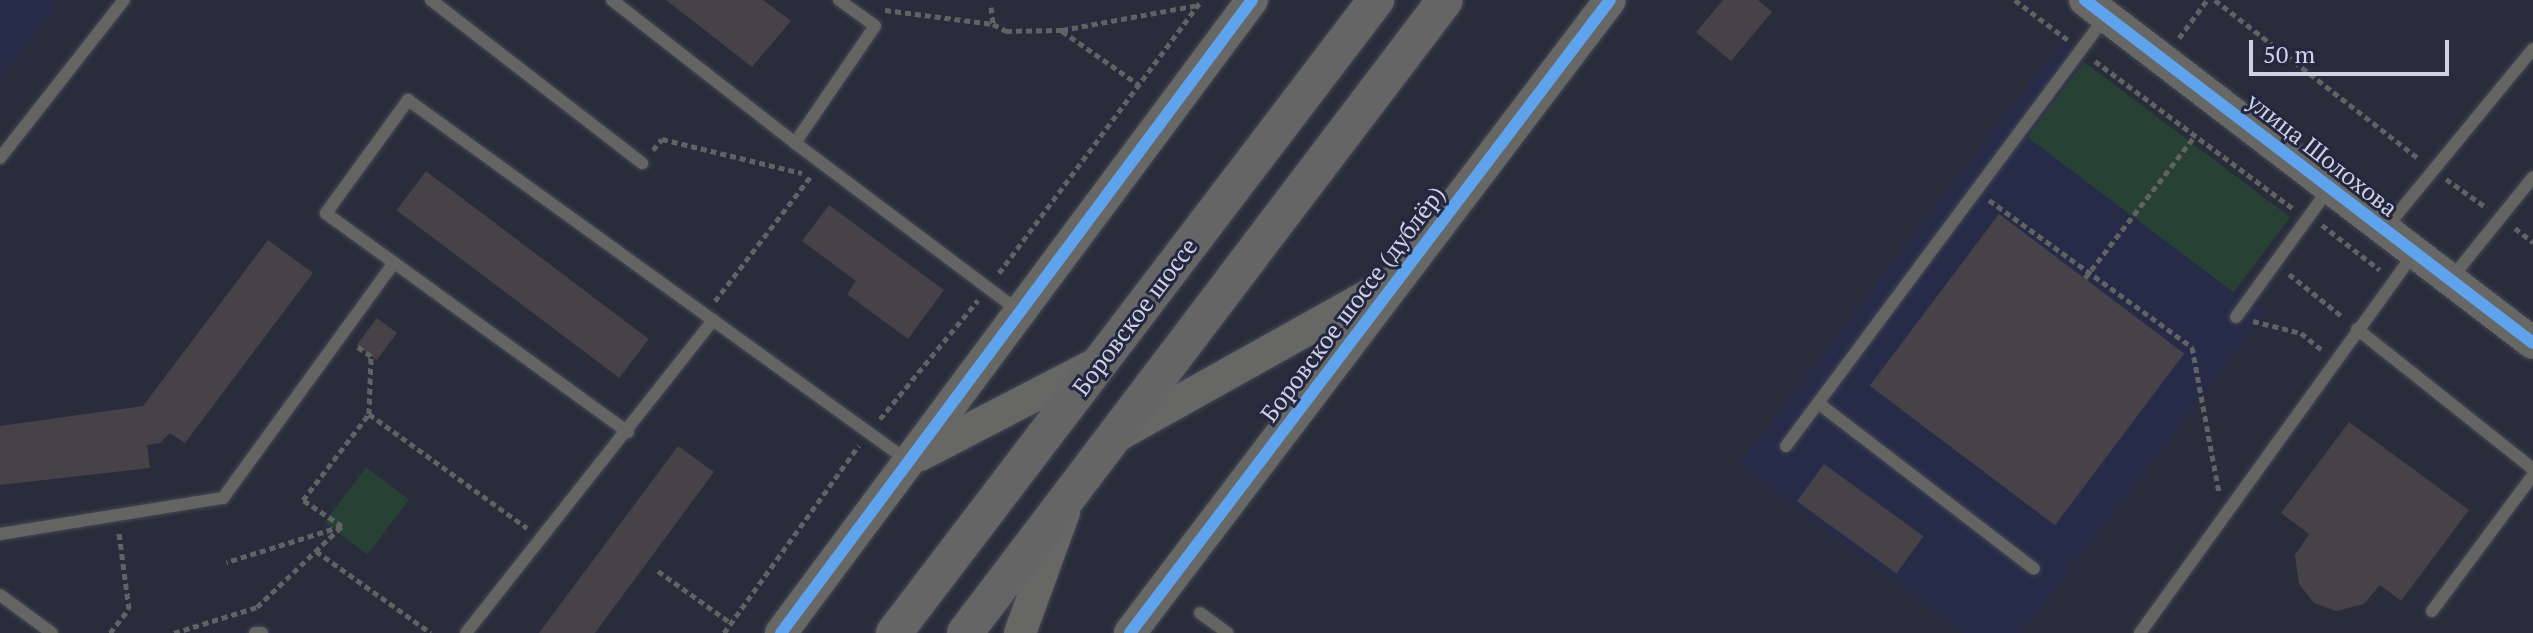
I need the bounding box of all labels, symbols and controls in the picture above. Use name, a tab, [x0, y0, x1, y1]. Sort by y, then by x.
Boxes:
scale bar	[2253, 24, 2453, 74]
text: 50 m	[2263, 38, 2315, 70]
street label: улица Шолохова	[2241, 87, 2403, 223]
street label: Боровское шоссе (дублёр)	[1255, 180, 1451, 428]
street label: Боровское шоссе	[1067, 233, 1203, 401]

